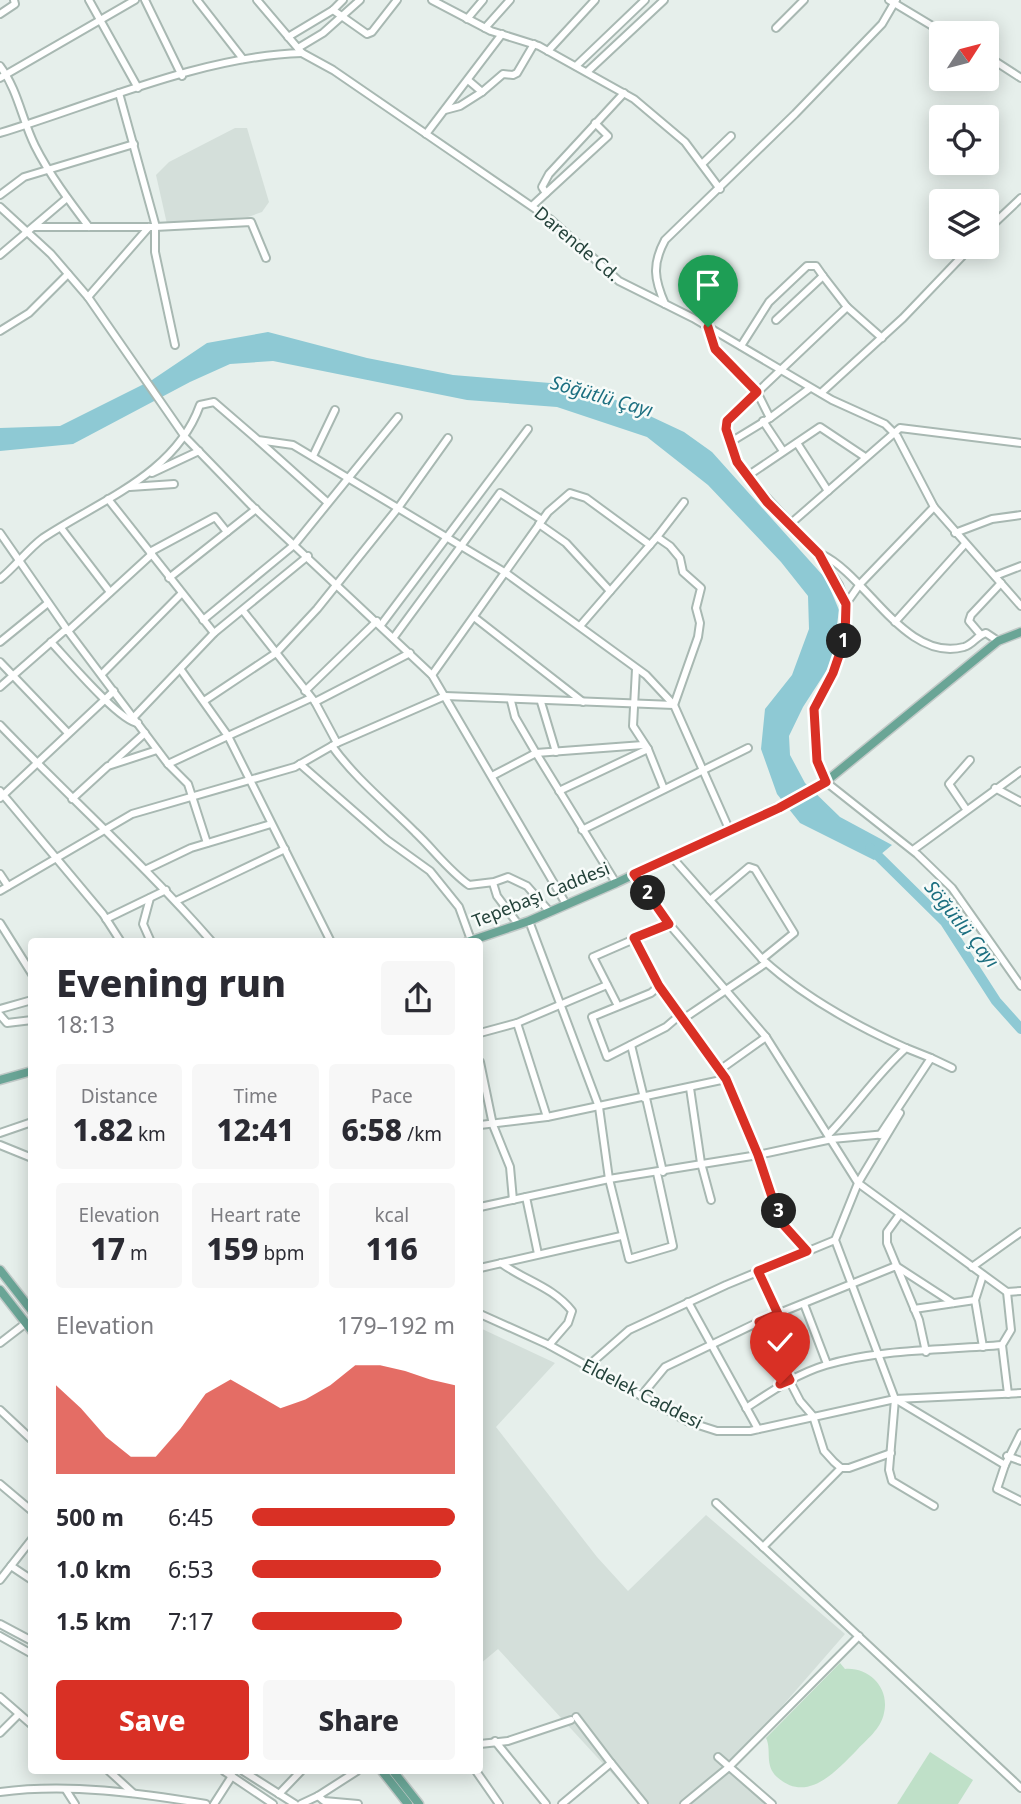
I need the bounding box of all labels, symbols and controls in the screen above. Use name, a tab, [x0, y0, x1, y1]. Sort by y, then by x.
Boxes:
north arrow	[929, 21, 999, 91]
map controls	[929, 21, 999, 259]
button: locate	[929, 105, 999, 175]
button: layers	[929, 189, 999, 259]
street label: Darende Cd.	[530, 200, 625, 286]
pin	[678, 255, 738, 327]
icon: arrive	[689, 266, 727, 304]
water label: Söğütlü Çayı	[548, 369, 656, 423]
pin: 1	[826, 624, 862, 658]
text: 1	[838, 627, 849, 653]
street label: Tepebaşı Caddesi	[468, 856, 613, 933]
water label: Söğütlü Çayı	[919, 875, 1005, 973]
pin: 2	[630, 876, 666, 910]
text: 2	[642, 879, 653, 905]
text: Evening run	[56, 956, 286, 1008]
button: share	[381, 961, 455, 1035]
text: 18:13	[56, 1008, 115, 1040]
text: Distance	[81, 1083, 158, 1109]
text: Time	[234, 1083, 277, 1109]
text: Pace	[371, 1083, 413, 1109]
text: 1.82	[72, 1109, 133, 1150]
text: 12:41	[217, 1109, 294, 1150]
text: 6:58	[342, 1109, 402, 1150]
text: km	[133, 1121, 166, 1147]
text: /km	[402, 1121, 442, 1147]
pin: 3	[762, 1194, 796, 1228]
text: 3	[773, 1197, 784, 1223]
text: Elevation	[79, 1202, 160, 1228]
text: Heart rate	[210, 1202, 301, 1228]
text: kcal	[374, 1202, 409, 1228]
text: 17	[90, 1228, 125, 1269]
text: 159	[206, 1228, 258, 1269]
text: 116	[366, 1228, 418, 1269]
text: m	[125, 1240, 148, 1266]
text: bpm	[258, 1240, 305, 1266]
text: Elevation	[56, 1309, 154, 1341]
text: 179–192 m	[337, 1309, 455, 1341]
pin	[750, 1312, 810, 1384]
icon: check	[761, 1323, 799, 1361]
street label: Eldelek Caddesi	[578, 1352, 707, 1434]
text: 500 m	[56, 1501, 124, 1533]
text: 6:45	[168, 1501, 214, 1533]
text: 1.0 km	[56, 1553, 131, 1585]
text: 6:53	[168, 1553, 214, 1585]
text: 1.5 km	[56, 1605, 131, 1637]
text: 7:17	[168, 1605, 214, 1637]
button: Save	[56, 1680, 249, 1760]
button: Share	[263, 1680, 455, 1760]

